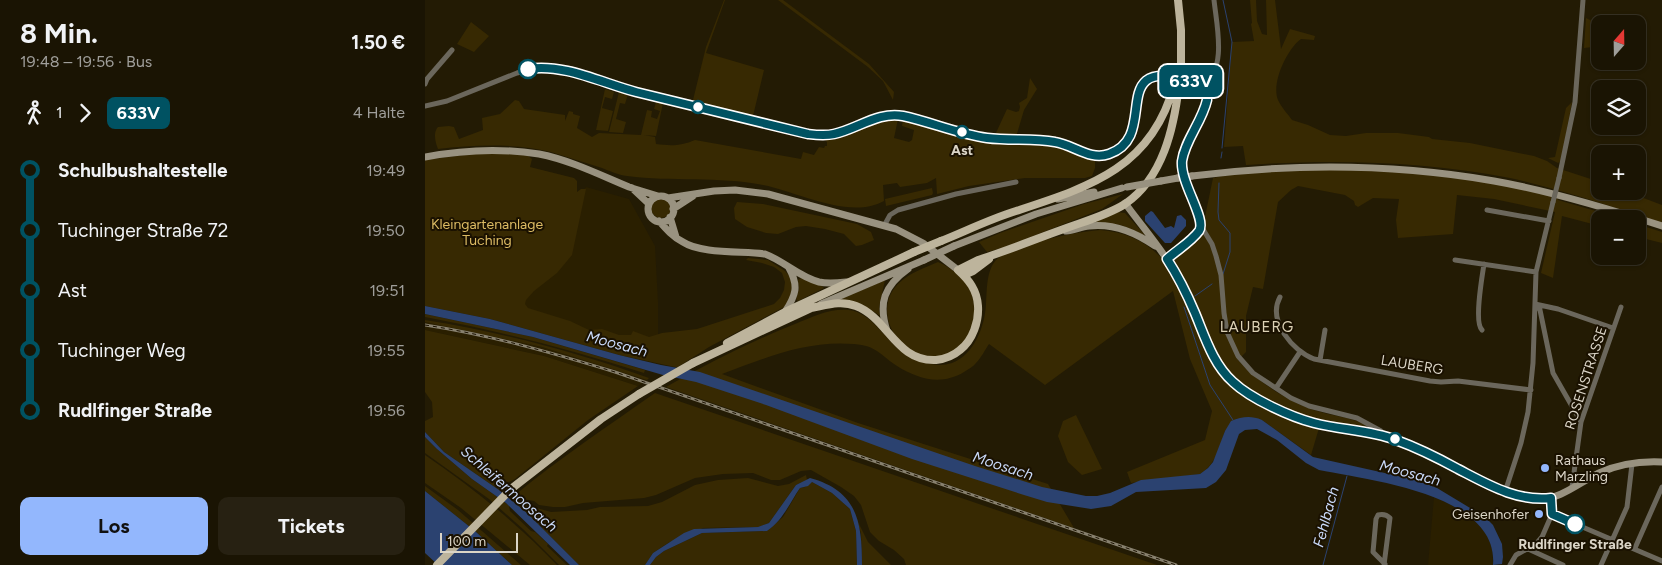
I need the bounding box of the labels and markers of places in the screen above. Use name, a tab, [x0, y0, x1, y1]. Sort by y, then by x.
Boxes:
unlabelled marker	[518, 59, 538, 79]
unlabelled marker	[691, 100, 705, 114]
marker: Ast	[955, 125, 969, 139]
place label: Ast	[951, 142, 973, 159]
unlabelled marker	[1388, 432, 1402, 446]
place label: Rathaus Marzling	[1555, 452, 1608, 485]
marker: Rathaus Marzling	[1539, 462, 1551, 474]
place label: Geisenhofer	[1452, 506, 1529, 523]
marker: Geisenhofer	[1533, 508, 1545, 520]
marker: Rudlfinger Straße	[1565, 514, 1585, 534]
place label: Rudlfinger Straße	[1518, 536, 1632, 553]

